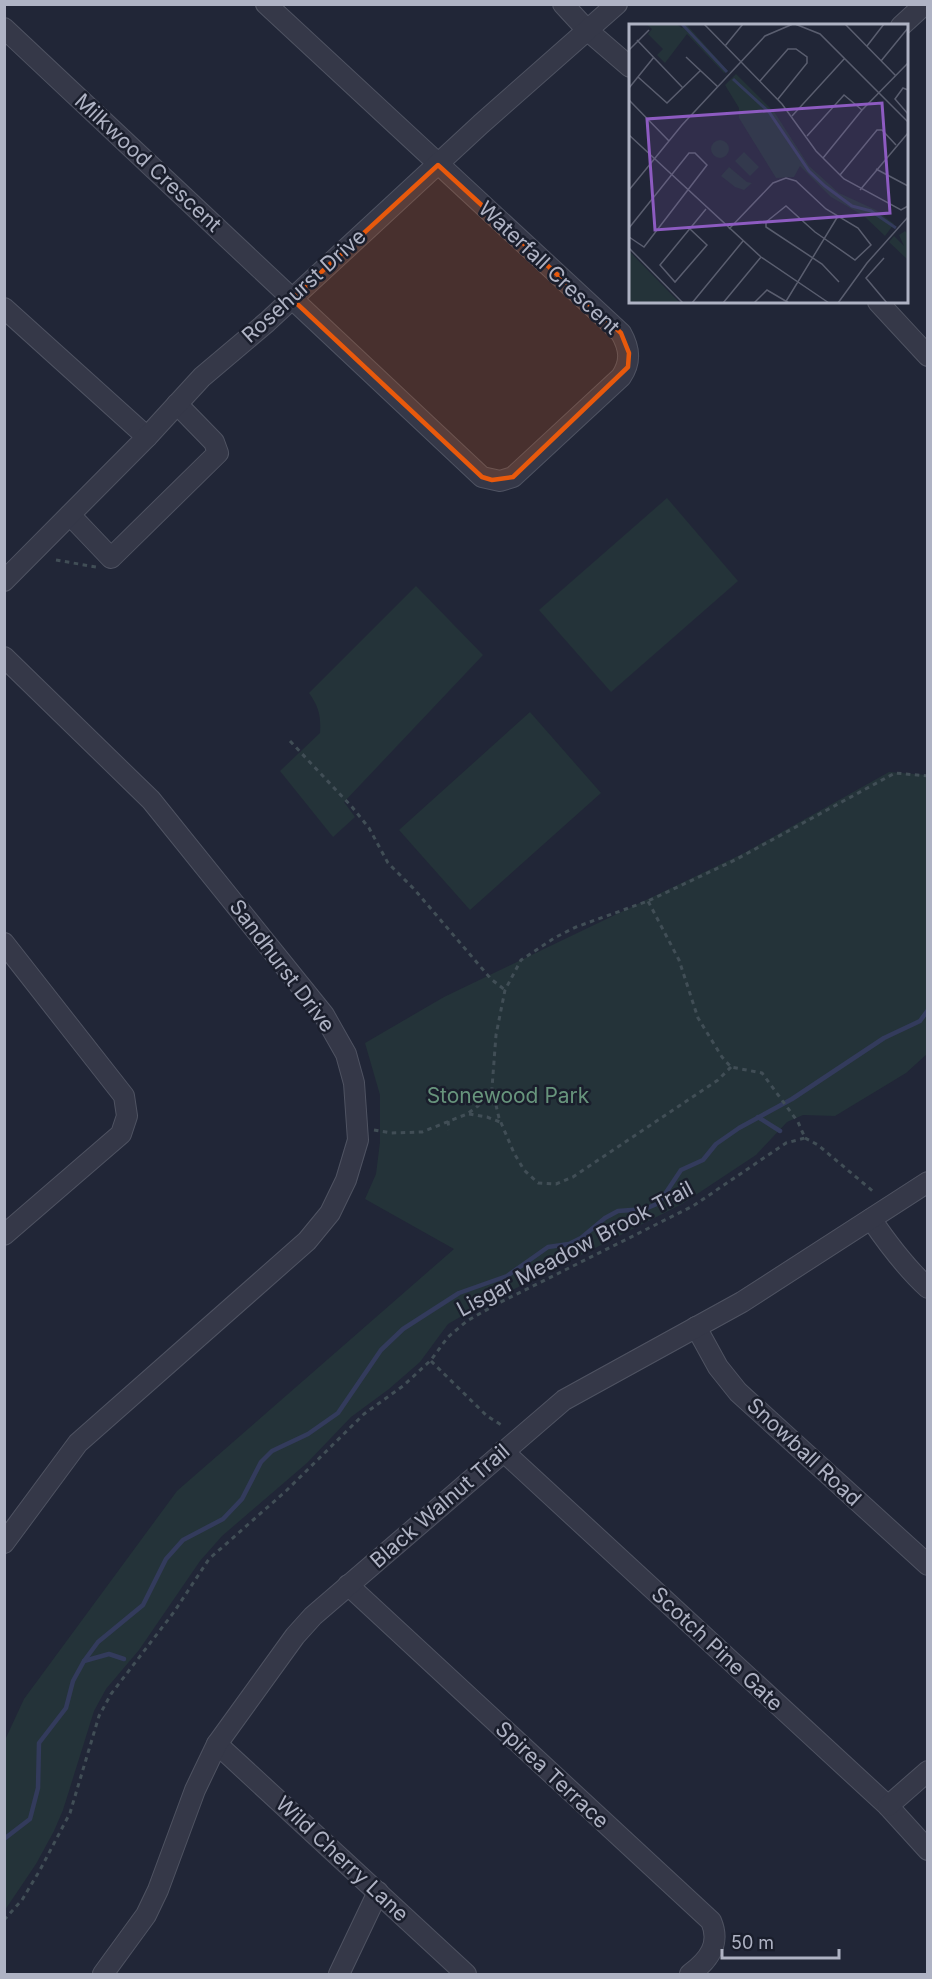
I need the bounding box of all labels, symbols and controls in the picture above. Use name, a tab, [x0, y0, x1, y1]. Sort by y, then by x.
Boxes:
inset map	[629, 24, 908, 303]
street label: Milkwood Crescent	[70, 88, 227, 237]
street label: Waterfall Crescent	[474, 196, 625, 339]
street label: Rosehurst Drive	[237, 224, 371, 348]
street label: Sandhurst Drive	[224, 895, 340, 1037]
park label: Stonewood Park	[427, 1083, 590, 1108]
street label: Lisgar Meadow Brook Trail	[452, 1176, 697, 1322]
street label: Snowball Road	[742, 1392, 867, 1511]
street label: Black Walnut Trail	[365, 1438, 514, 1573]
street label: Scotch Pine Gate	[646, 1581, 788, 1716]
street label: Spirea Terrace	[491, 1716, 614, 1833]
street label: Wild Cherry Lane	[271, 1791, 414, 1926]
scale bar	[722, 1922, 839, 1960]
text: 50 m	[731, 1932, 774, 1953]

